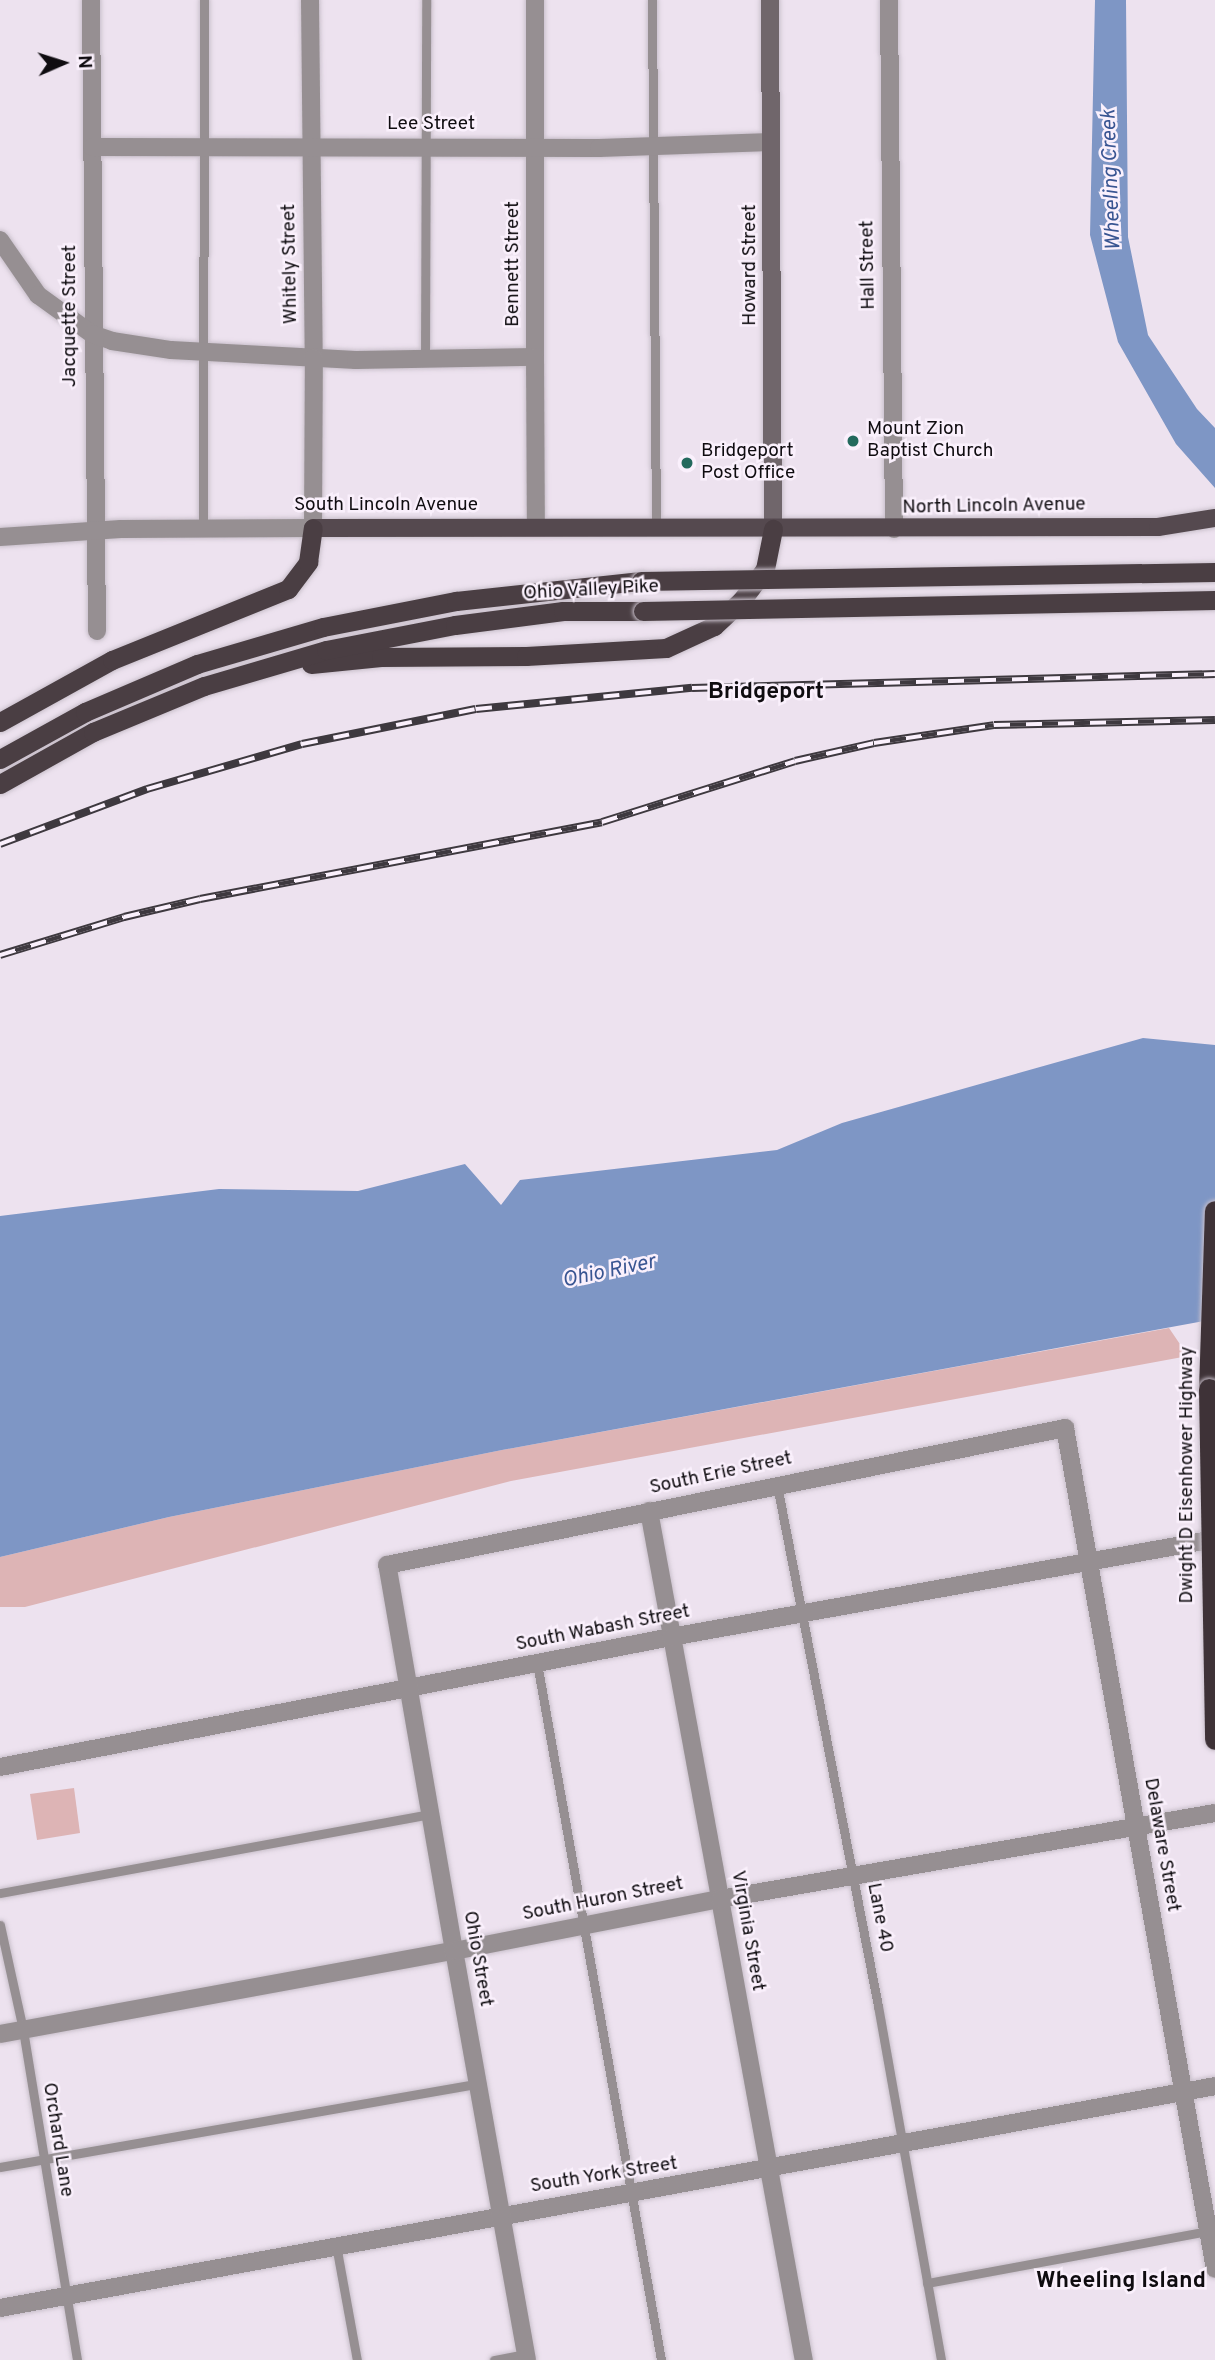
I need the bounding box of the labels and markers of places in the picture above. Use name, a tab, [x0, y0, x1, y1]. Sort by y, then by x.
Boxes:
place label: Mount Zion Baptist Church	[867, 419, 993, 463]
marker: Mount Zion Baptist Church	[845, 433, 861, 449]
place label: Bridgeport Post Office	[701, 441, 795, 485]
marker: Bridgeport Post Office	[679, 455, 695, 471]

